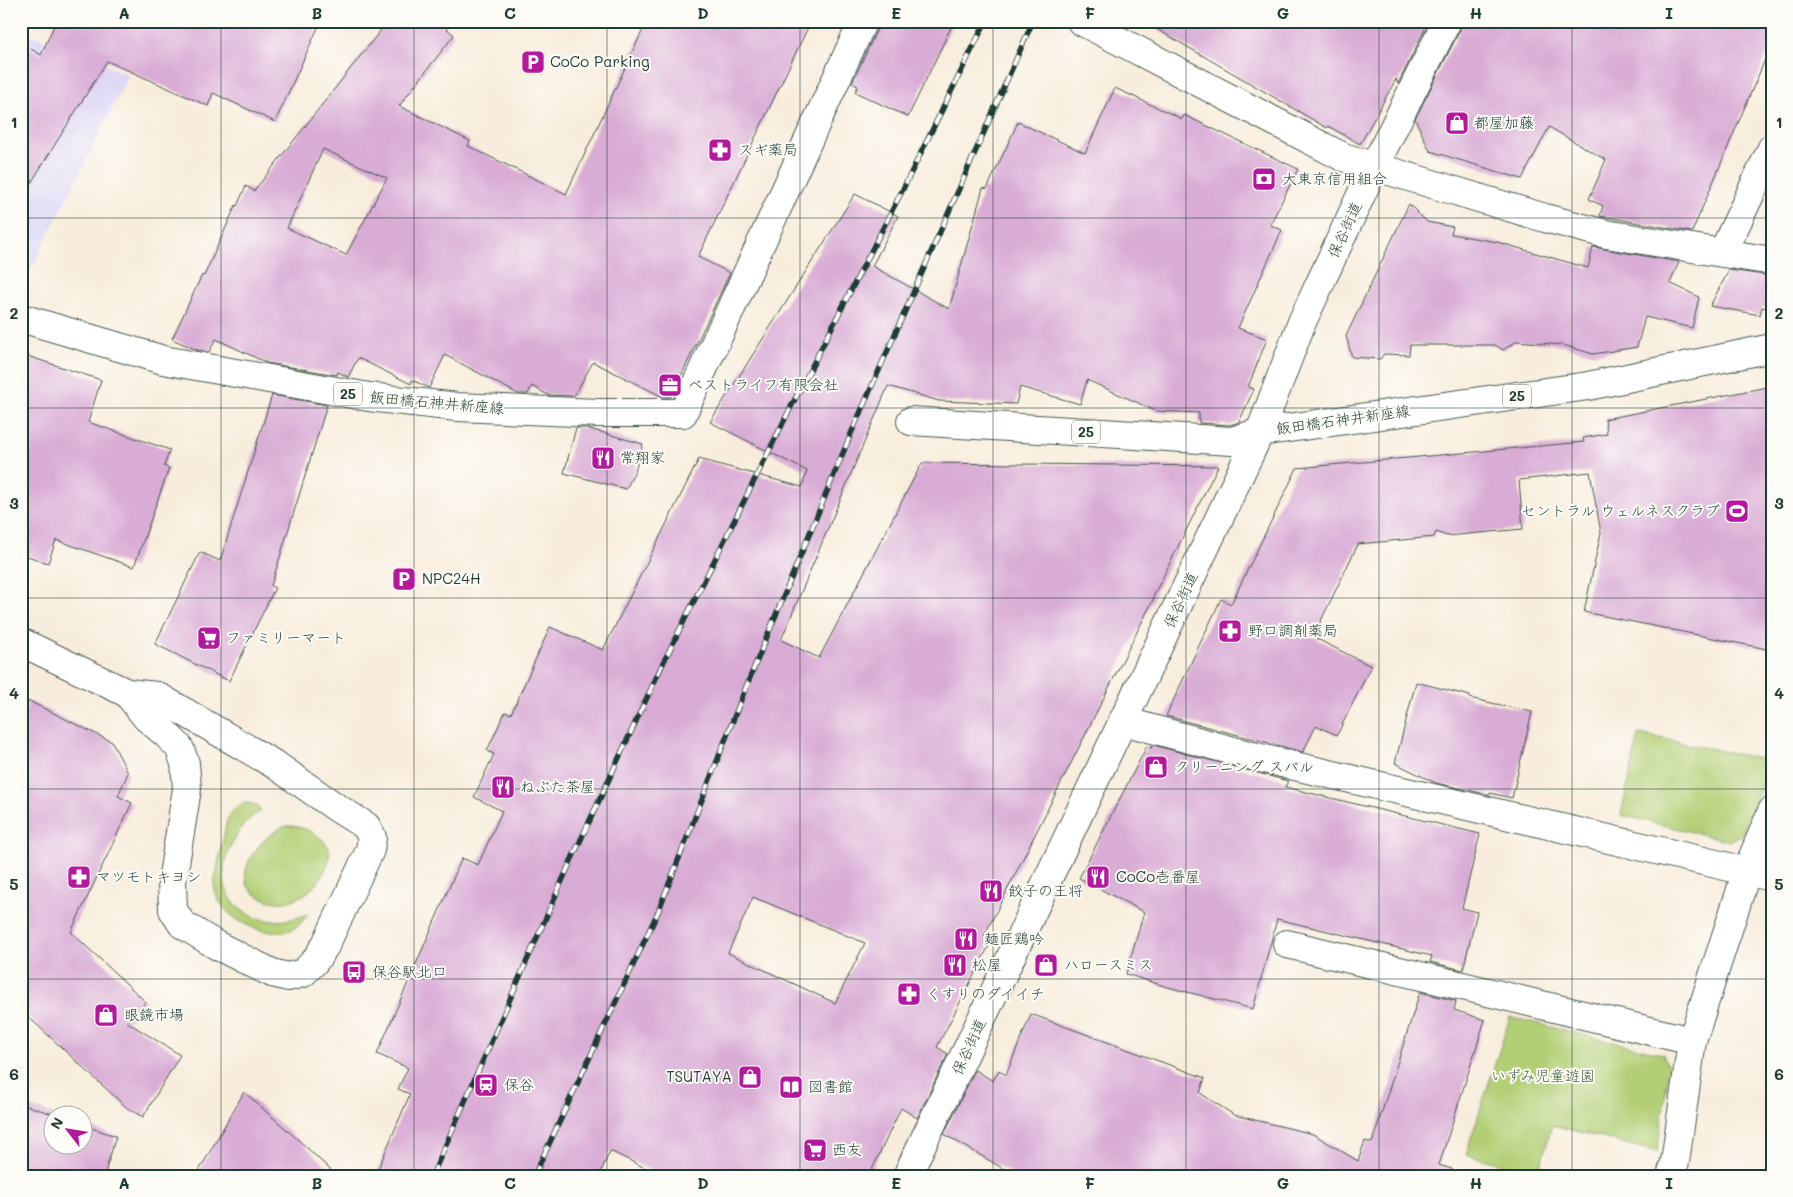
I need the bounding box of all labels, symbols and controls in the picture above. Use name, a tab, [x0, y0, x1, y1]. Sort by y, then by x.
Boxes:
text: A	[118, 2, 130, 23]
text: B	[312, 2, 322, 23]
text: C	[504, 2, 516, 23]
text: D	[697, 2, 709, 23]
text: E	[891, 2, 901, 23]
text: F	[1085, 2, 1095, 23]
text: G	[1277, 2, 1289, 23]
text: H	[1470, 2, 1482, 23]
text: I	[1665, 2, 1673, 23]
parking icon: CoCo Parking	[520, 49, 546, 75]
place label: CoCo Parking	[550, 51, 650, 71]
shop icon: 都屋加藤	[1444, 110, 1470, 136]
text: 1	[10, 111, 18, 132]
text: 1	[1775, 111, 1783, 132]
place label: 都屋加藤	[1474, 112, 1534, 132]
pharmacy icon: スギ薬局	[707, 137, 733, 163]
place label: スギ薬局	[738, 139, 798, 159]
bank icon: 大東京信用組合	[1251, 166, 1277, 192]
place label: 大東京信用組合	[1282, 168, 1387, 188]
street label: 保谷街道	[1322, 198, 1366, 261]
text: 2	[10, 302, 19, 323]
text: 2	[1775, 302, 1784, 323]
office icon: ベストライフ有限会社	[657, 372, 683, 398]
place label: ベストライフ有限会社	[688, 374, 839, 394]
road number: 25	[334, 382, 362, 406]
road number: 25	[1503, 384, 1531, 408]
street label: 飯田橋石神井新座線	[369, 386, 505, 418]
street label: 飯田橋石神井新座線	[1275, 400, 1411, 438]
road number: 25	[1072, 421, 1100, 444]
restaurant icon: 常翔家	[590, 445, 616, 471]
place label: 常翔家	[620, 447, 665, 467]
text: 3	[9, 492, 19, 513]
text: 3	[1774, 492, 1784, 513]
sports icon: セントラル ウェルネスクラブ	[1724, 498, 1750, 524]
place label: セントラル ウェルネスクラブ	[1521, 500, 1720, 520]
parking icon: NPC24H	[391, 566, 417, 592]
place label: NPC24H	[422, 568, 481, 588]
street label: 保谷街道	[1158, 568, 1202, 631]
pharmacy icon: 野口調剤薬局	[1217, 618, 1243, 644]
place label: 野口調剤薬局	[1248, 620, 1338, 640]
supermarket icon: ファミリーマート	[196, 625, 222, 651]
place label: ファミリーマート	[226, 627, 346, 647]
text: 4	[9, 682, 19, 703]
text: 4	[1774, 682, 1784, 703]
shop icon: クリーニング スバル	[1143, 754, 1169, 780]
place label: クリーニング スバル	[1174, 756, 1314, 776]
restaurant icon: ねぶた茶屋	[490, 774, 516, 800]
place label: ねぶた茶屋	[520, 776, 595, 796]
pharmacy icon: マツモトキヨシ	[66, 864, 92, 890]
restaurant icon: CoCo壱番屋	[1085, 864, 1111, 890]
place label: マツモトキヨシ	[96, 866, 201, 886]
place label: CoCo壱番屋	[1116, 866, 1200, 886]
text: 5	[9, 873, 19, 894]
text: 5	[1774, 873, 1784, 894]
restaurant icon: 餃子の王将	[978, 878, 1004, 904]
place label: 餃子の王将	[1008, 880, 1083, 900]
restaurant icon: 麺匠鶏吟	[953, 926, 979, 952]
place label: 麺匠鶏吟	[984, 928, 1044, 948]
restaurant icon: 松屋	[942, 952, 968, 978]
shop icon: ハロースミス	[1033, 952, 1059, 978]
place label: 松屋	[972, 954, 1002, 974]
place label: ハロースミス	[1064, 954, 1153, 974]
bus stop icon: 保谷駅北口	[341, 959, 367, 985]
place label: 保谷駅北口	[372, 961, 447, 981]
pharmacy icon: くすりのダイイチ	[896, 981, 922, 1007]
place label: くすりのダイイチ	[926, 983, 1045, 1003]
shop icon: 眼鏡市場	[93, 1002, 119, 1028]
place label: 眼鏡市場	[124, 1004, 184, 1024]
street label: 保谷街道	[946, 1015, 990, 1078]
text: 6	[9, 1063, 19, 1084]
text: 6	[1774, 1063, 1784, 1084]
shop icon: TSUTAYA	[737, 1064, 763, 1090]
park label: いずみ児童遊園	[1491, 1065, 1595, 1085]
place label: TSUTAYA	[666, 1066, 732, 1086]
station icon: 保谷	[473, 1072, 499, 1098]
place label: 保谷	[504, 1074, 534, 1094]
library icon: 図書館	[778, 1074, 804, 1100]
place label: 図書館	[808, 1076, 853, 1096]
north arrow	[42, 1104, 92, 1154]
text: N	[46, 1114, 67, 1133]
supermarket icon: 西友	[802, 1137, 828, 1163]
place label: 西友	[832, 1139, 862, 1159]
text: A	[118, 1172, 130, 1193]
text: B	[312, 1172, 322, 1193]
text: C	[504, 1172, 516, 1193]
text: D	[697, 1172, 709, 1193]
text: E	[891, 1172, 901, 1193]
text: F	[1085, 1172, 1095, 1193]
text: G	[1277, 1172, 1289, 1193]
text: H	[1470, 1172, 1482, 1193]
text: I	[1665, 1172, 1673, 1193]

